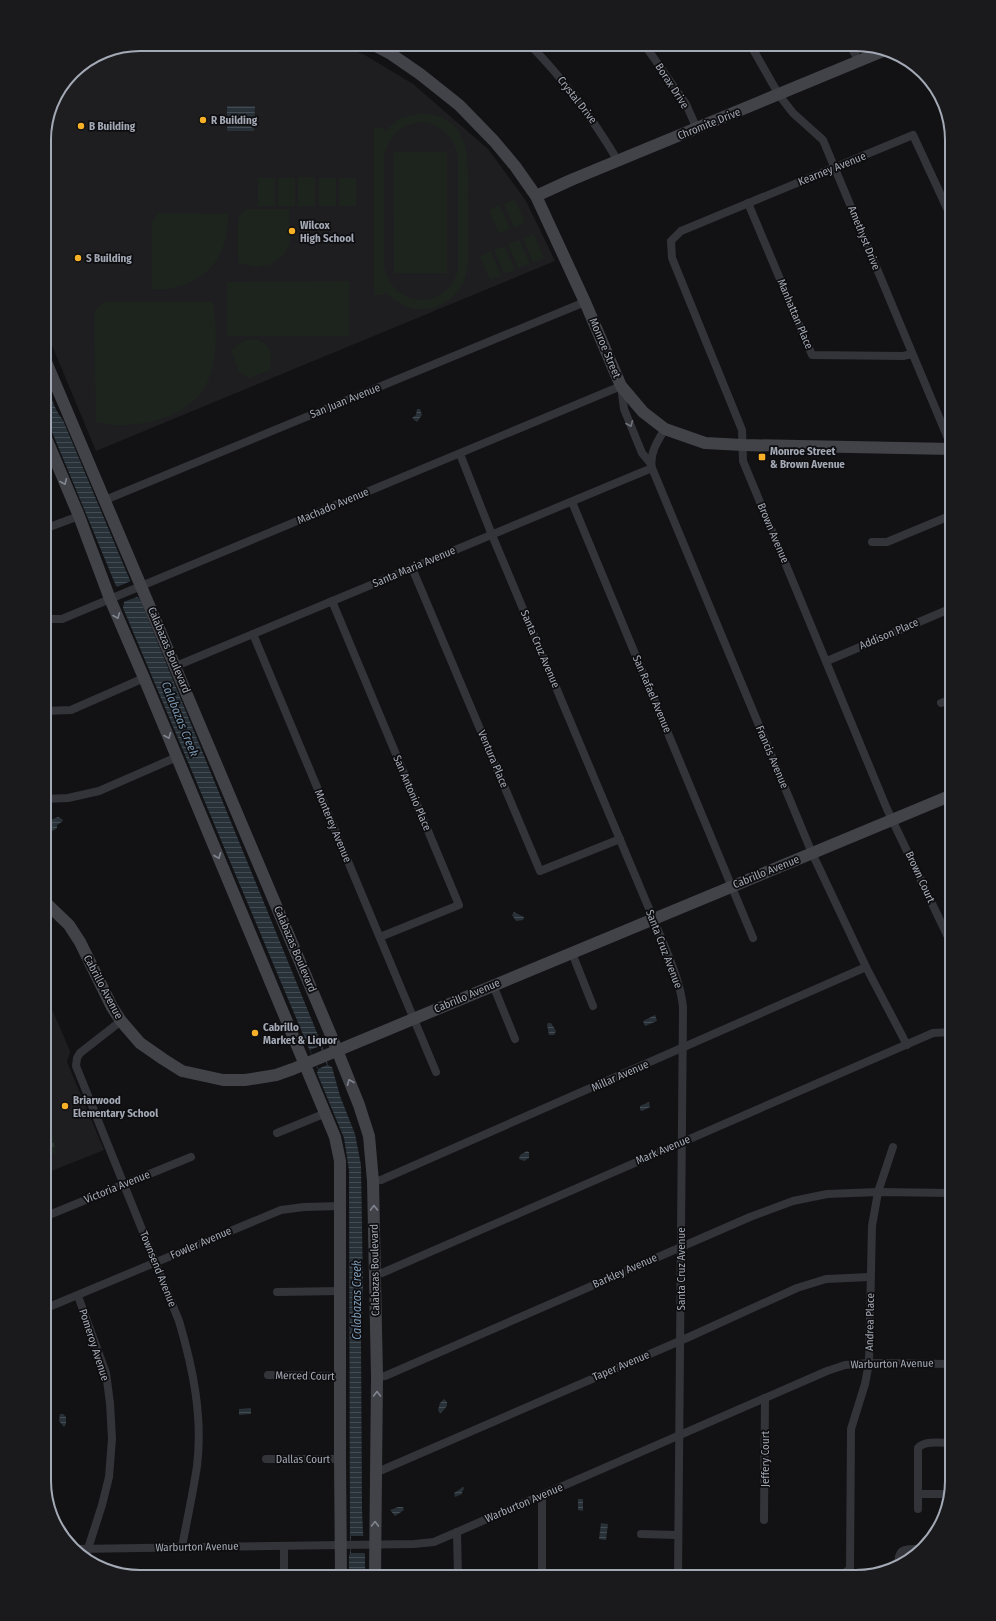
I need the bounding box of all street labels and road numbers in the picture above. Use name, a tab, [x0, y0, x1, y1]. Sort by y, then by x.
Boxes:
street label: Borax Drive	[653, 61, 691, 111]
street label: Crystal Drive	[555, 74, 599, 126]
street label: Chromite Drive	[676, 106, 742, 142]
street label: Kearney Avenue	[796, 149, 868, 189]
street label: Amethyst Drive	[845, 204, 883, 272]
street label: Manhattan Place	[774, 277, 816, 351]
street label: Monroe Street	[587, 316, 624, 380]
street label: San Juan Avenue	[308, 381, 382, 421]
street label: Machado Avenue	[295, 485, 371, 527]
street label: Brown Avenue	[755, 501, 791, 565]
street label: Santa Maria Avenue	[370, 544, 458, 590]
street label: Calabazas Boulevard	[145, 605, 193, 695]
street label: Santa Cruz Avenue	[518, 608, 562, 690]
street label: Addison Place	[857, 616, 921, 652]
street label: San Rafael Avenue	[630, 653, 674, 735]
street label: Francis Avenue	[753, 724, 791, 790]
street label: Ventura Place	[475, 728, 511, 790]
street label: San Antonio Place	[390, 753, 434, 833]
street label: Monterey Avenue	[312, 788, 354, 864]
street label: Brown Court	[902, 849, 938, 905]
street label: Cabrillo Avenue	[731, 853, 801, 891]
street label: Calabazas Boulevard	[271, 904, 319, 994]
street label: Santa Cruz Avenue	[643, 908, 685, 990]
street label: Cabrillo Avenue	[81, 953, 125, 1021]
street label: Cabrillo Avenue	[432, 976, 502, 1016]
street label: Millar Avenue	[589, 1058, 651, 1094]
street label: Mark Avenue	[634, 1133, 692, 1167]
street label: Victoria Avenue	[82, 1168, 152, 1206]
street label: Fowler Avenue	[168, 1224, 234, 1262]
street label: Calabazas Boulevard	[368, 1224, 382, 1316]
street label: Santa Cruz Avenue	[675, 1227, 688, 1311]
street label: Townsend Avenue	[137, 1229, 179, 1309]
street label: Barkley Avenue	[591, 1251, 659, 1291]
street label: Andrea Place	[863, 1293, 877, 1351]
street label: Pomeroy Avenue	[76, 1307, 112, 1383]
street label: Taper Avenue	[591, 1348, 651, 1384]
street label: Warburton Avenue	[850, 1357, 934, 1371]
street label: Merced Court	[275, 1369, 335, 1383]
street label: Jeffery Court	[759, 1431, 772, 1487]
street label: Dallas Court	[276, 1453, 331, 1466]
street label: Warburton Avenue	[483, 1481, 565, 1525]
street label: Warburton Avenue	[155, 1540, 239, 1554]

